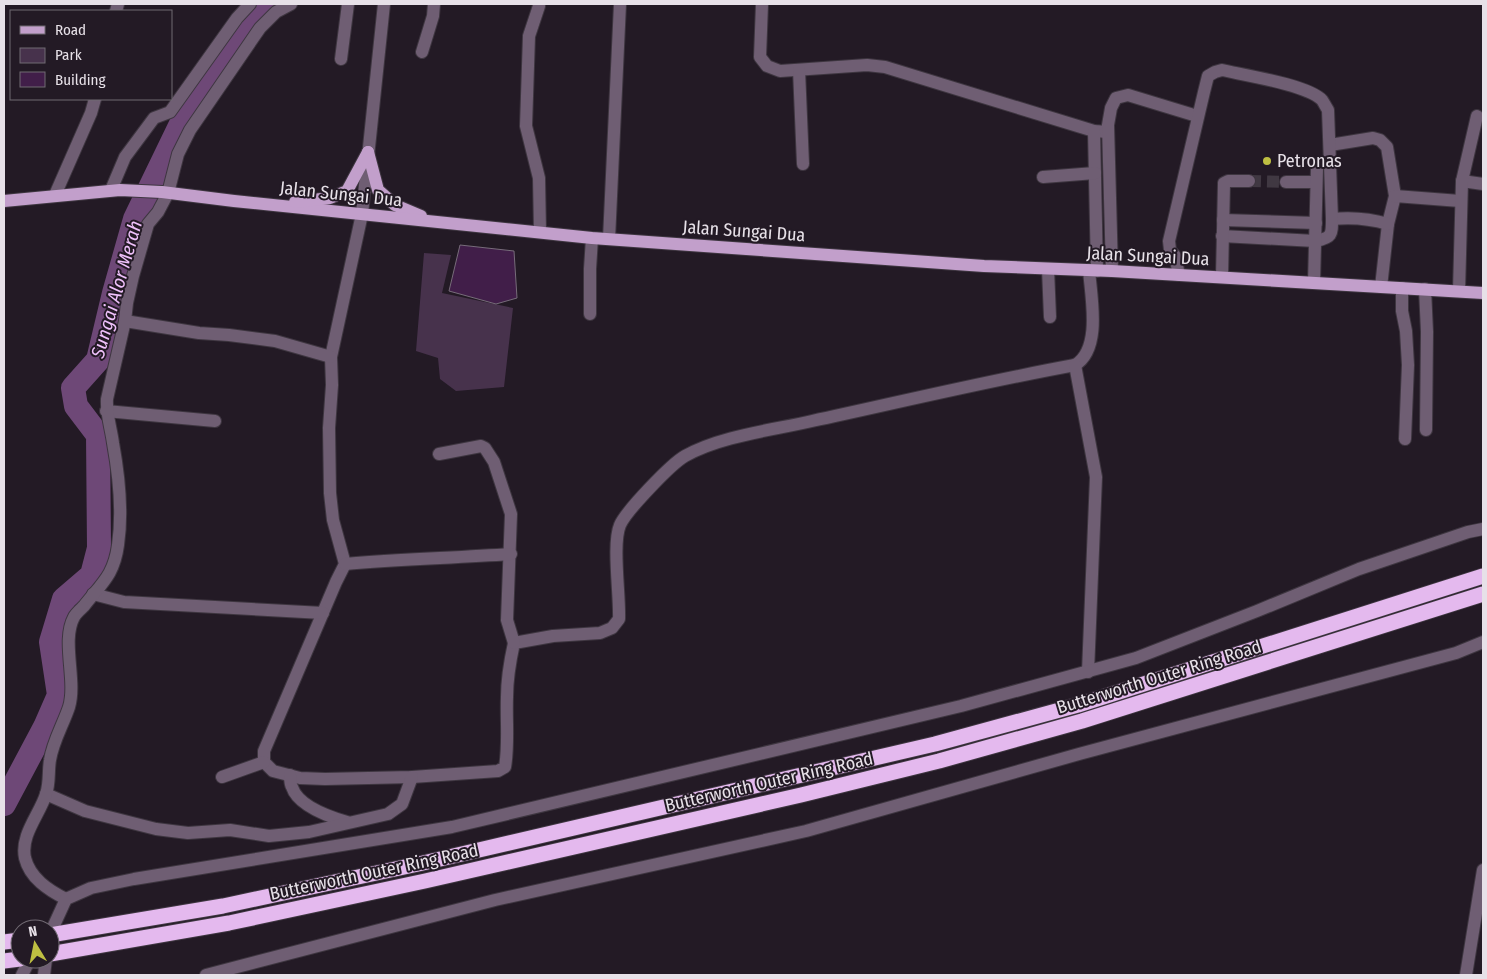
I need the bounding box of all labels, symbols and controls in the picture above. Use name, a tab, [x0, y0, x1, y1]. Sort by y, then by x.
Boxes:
legend	[10, 10, 172, 100]
text: Road	[55, 21, 86, 39]
text: Park	[55, 46, 82, 64]
text: Building	[55, 71, 106, 89]
place label: Petronas	[1277, 150, 1342, 172]
marker: Petronas	[1261, 155, 1273, 167]
street label: Jalan Sungai Dua	[279, 177, 403, 211]
street label: Jalan Sungai Dua	[682, 216, 806, 246]
water label: Sungai Alor Merah	[86, 218, 147, 361]
street label: Jalan Sungai Dua	[1086, 242, 1210, 270]
street label: Butterworth Outer Ring Road	[1054, 635, 1264, 719]
street label: Butterworth Outer Ring Road	[663, 747, 875, 817]
street label: Butterworth Outer Ring Road	[268, 839, 480, 905]
north arrow	[10, 919, 60, 969]
text: N	[27, 923, 38, 941]

